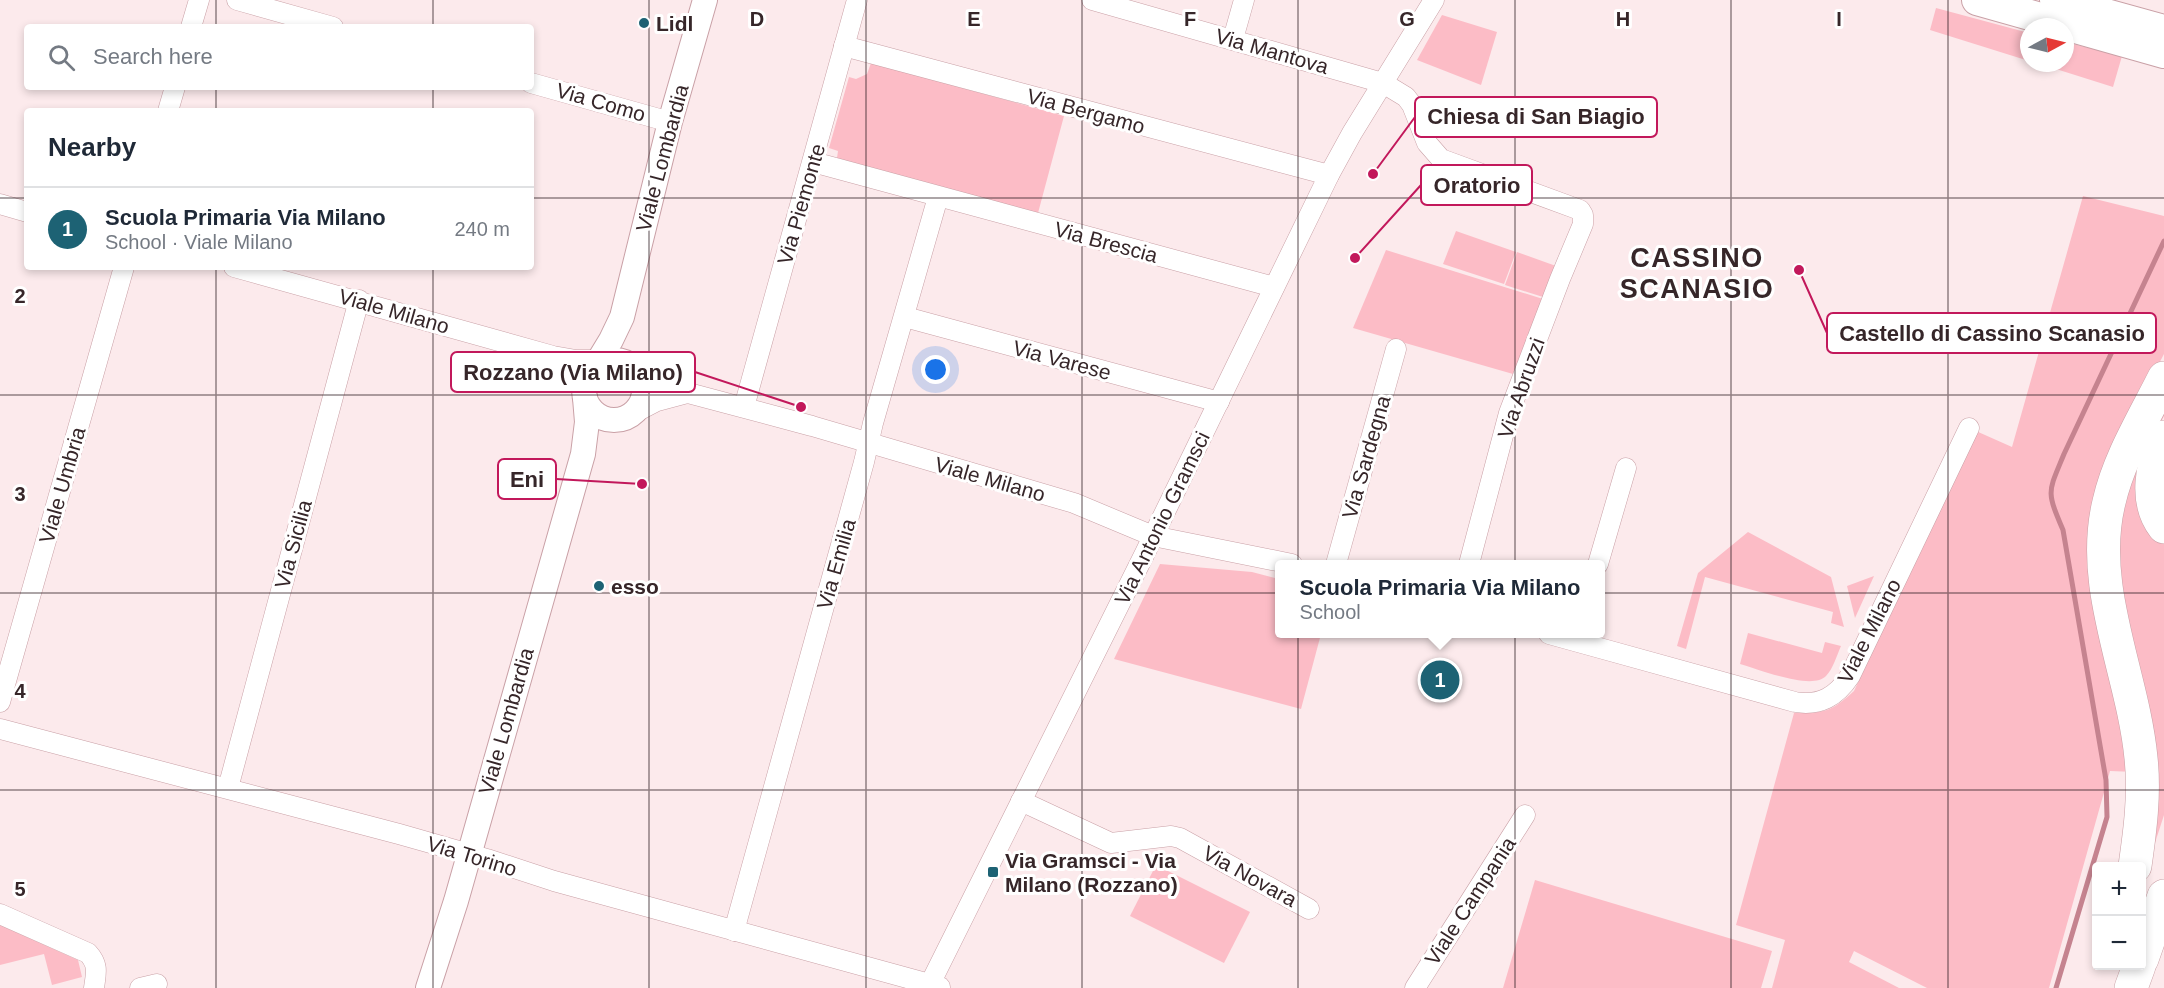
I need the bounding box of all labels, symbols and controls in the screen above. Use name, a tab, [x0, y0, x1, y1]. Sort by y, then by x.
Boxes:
text: D	[750, 8, 764, 30]
text: E	[967, 8, 981, 30]
text: F	[1184, 8, 1196, 30]
text: G	[1399, 8, 1415, 30]
text: H	[1616, 8, 1630, 30]
text: I	[1836, 8, 1842, 30]
place label: Lidl	[656, 12, 693, 35]
marker: Lidl	[637, 16, 651, 30]
north arrow	[2020, 18, 2074, 72]
search box	[24, 24, 534, 90]
street label: Via Mantova	[1213, 24, 1331, 78]
icon: search	[45, 41, 78, 74]
text: Search here	[93, 44, 213, 69]
street label: Via Como	[554, 78, 648, 126]
street label: Viale Lombardia	[631, 82, 693, 234]
street label: Via Bergamo	[1025, 84, 1147, 138]
callout: Chiesa di San Biagio	[1415, 97, 1657, 137]
text: Chiesa di San Biagio	[1427, 104, 1645, 129]
text: Nearby	[48, 132, 136, 162]
street label: Via Piemonte	[773, 141, 829, 267]
callout: Oratorio	[1421, 165, 1532, 205]
text: Oratorio	[1434, 173, 1520, 198]
text: Scuola Primaria Via Milano	[105, 205, 386, 230]
street label: Via Brescia	[1052, 217, 1160, 267]
text: 1	[62, 218, 73, 240]
text: 240 m	[454, 218, 510, 240]
text: School · Viale Milano	[105, 231, 293, 253]
district label: CASSINO SCANASIO	[1620, 243, 1774, 304]
street label: Viale Milano	[336, 284, 452, 338]
text: 2	[14, 285, 26, 307]
callout: Castello di Cassino Scanasio	[1827, 313, 2156, 353]
text: Castello di Cassino Scanasio	[1839, 321, 2145, 346]
street label: Via Abruzzi	[1493, 335, 1549, 441]
street label: Via Varese	[1010, 336, 1114, 384]
callout: Rozzano (Via Milano)	[451, 352, 695, 392]
your location	[921, 355, 950, 384]
text: Rozzano (Via Milano)	[463, 360, 683, 385]
street label: Via Sardegna	[1337, 393, 1395, 521]
street label: Viale Umbria	[34, 424, 90, 546]
street label: Via Antonio Gramsci	[1110, 428, 1214, 608]
street label: Viale Milano	[932, 452, 1048, 506]
callout: Eni	[498, 459, 556, 499]
text: Eni	[510, 467, 544, 492]
text: 3	[14, 483, 26, 505]
street label: Via Sicilia	[270, 497, 316, 591]
street label: Via Emilia	[812, 516, 860, 612]
popup	[1275, 560, 1605, 638]
place label: esso	[611, 575, 659, 598]
text: Scuola Primaria Via Milano	[1300, 575, 1580, 600]
street label: Viale Milano	[1833, 575, 1905, 687]
marker: esso	[592, 579, 606, 593]
text: School	[1300, 601, 1361, 623]
street label: Viale Lombardia	[474, 645, 538, 797]
pin: 1	[1420, 658, 1460, 702]
text: 4	[14, 680, 26, 702]
street label: Via Torino	[424, 831, 520, 881]
street label: Viale Campania	[1420, 832, 1520, 969]
street label: Via Novara	[1199, 841, 1301, 911]
place label: Via Gramsci - Via Milano (Rozzano)	[1005, 849, 1178, 896]
map controls	[2092, 862, 2146, 970]
button: +	[2092, 862, 2146, 916]
marker: Via Gramsci - Via Milano (Rozzano)	[986, 865, 1000, 879]
text: 5	[14, 878, 26, 900]
button: −	[2092, 916, 2146, 970]

